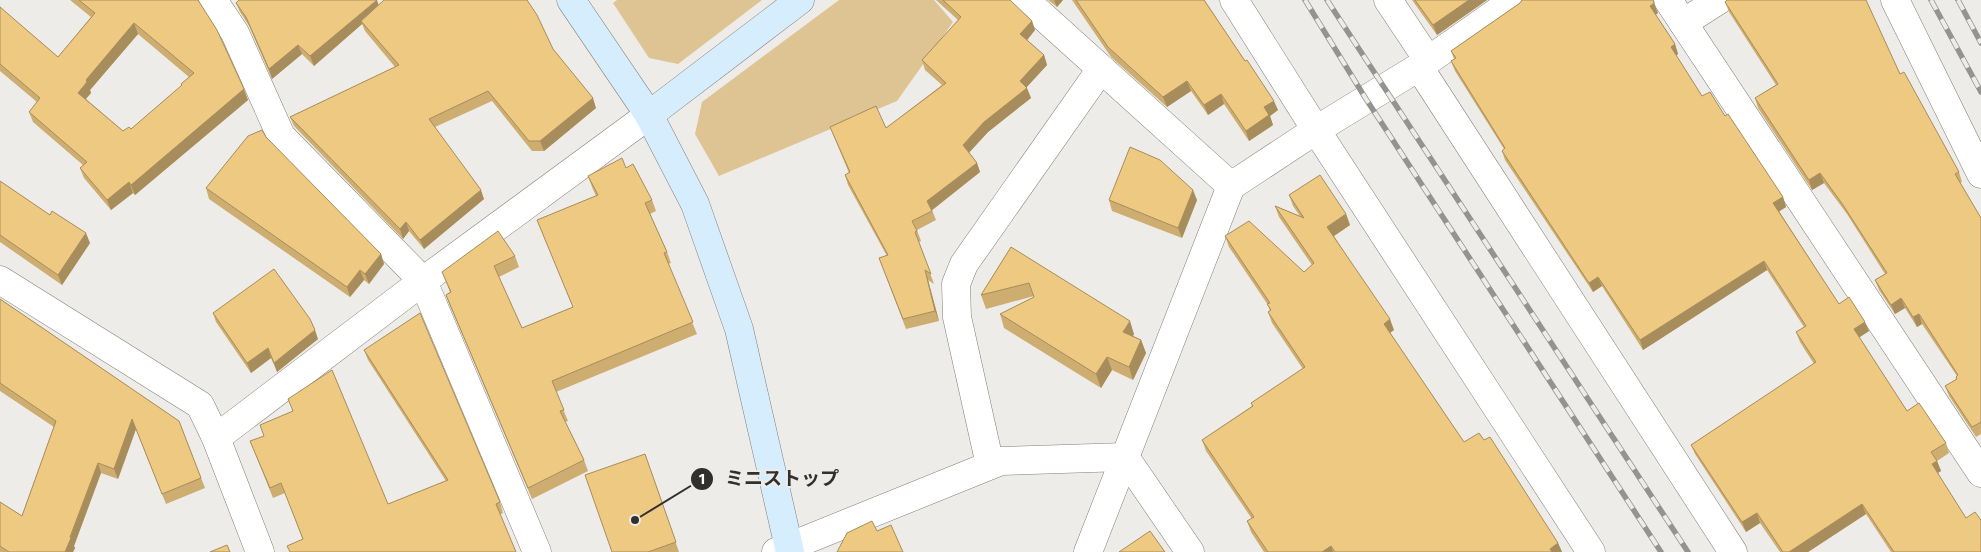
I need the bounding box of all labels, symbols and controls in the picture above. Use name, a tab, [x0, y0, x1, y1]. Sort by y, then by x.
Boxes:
callout: ミニストップ	[690, 462, 849, 496]
text: ミニストップ	[725, 467, 839, 490]
text: 1	[699, 470, 705, 488]

